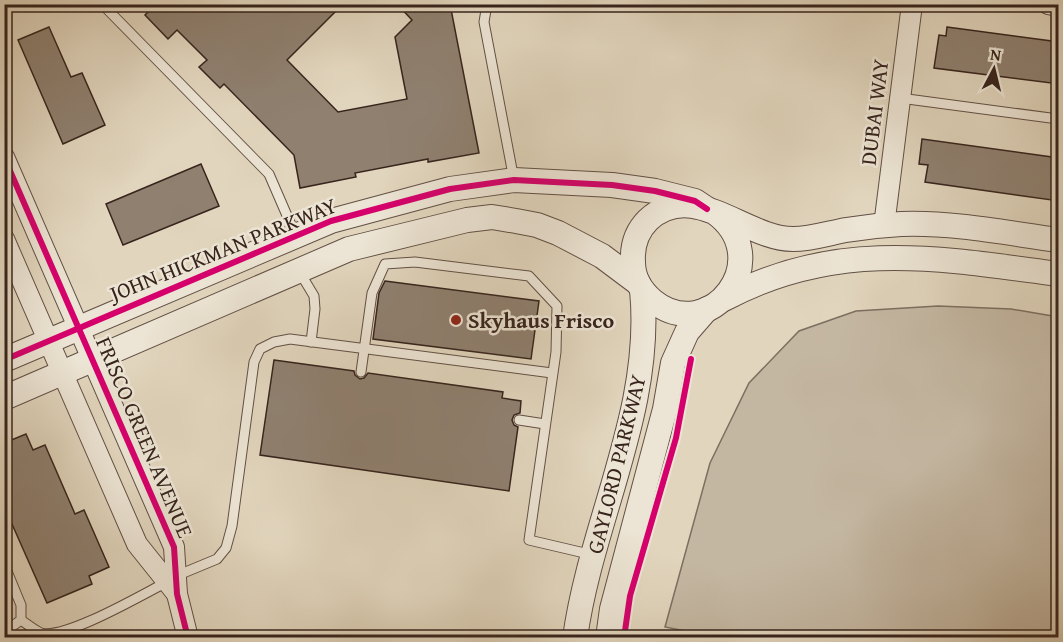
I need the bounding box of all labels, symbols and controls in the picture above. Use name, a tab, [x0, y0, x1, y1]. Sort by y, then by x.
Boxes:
north arrow	[964, 39, 1024, 99]
text: N	[989, 42, 1003, 67]
street label: DUBAI WAY	[852, 57, 896, 167]
street label: JOHN HICKMAN PARKWAY	[102, 189, 341, 310]
place label: Skyhaus Frisco	[468, 304, 614, 336]
marker: Skyhaus Frisco	[449, 313, 463, 327]
street label: FRISCO GREEN AVENUE	[88, 332, 202, 542]
street label: GAYLORD PARKWAY	[578, 371, 654, 557]

